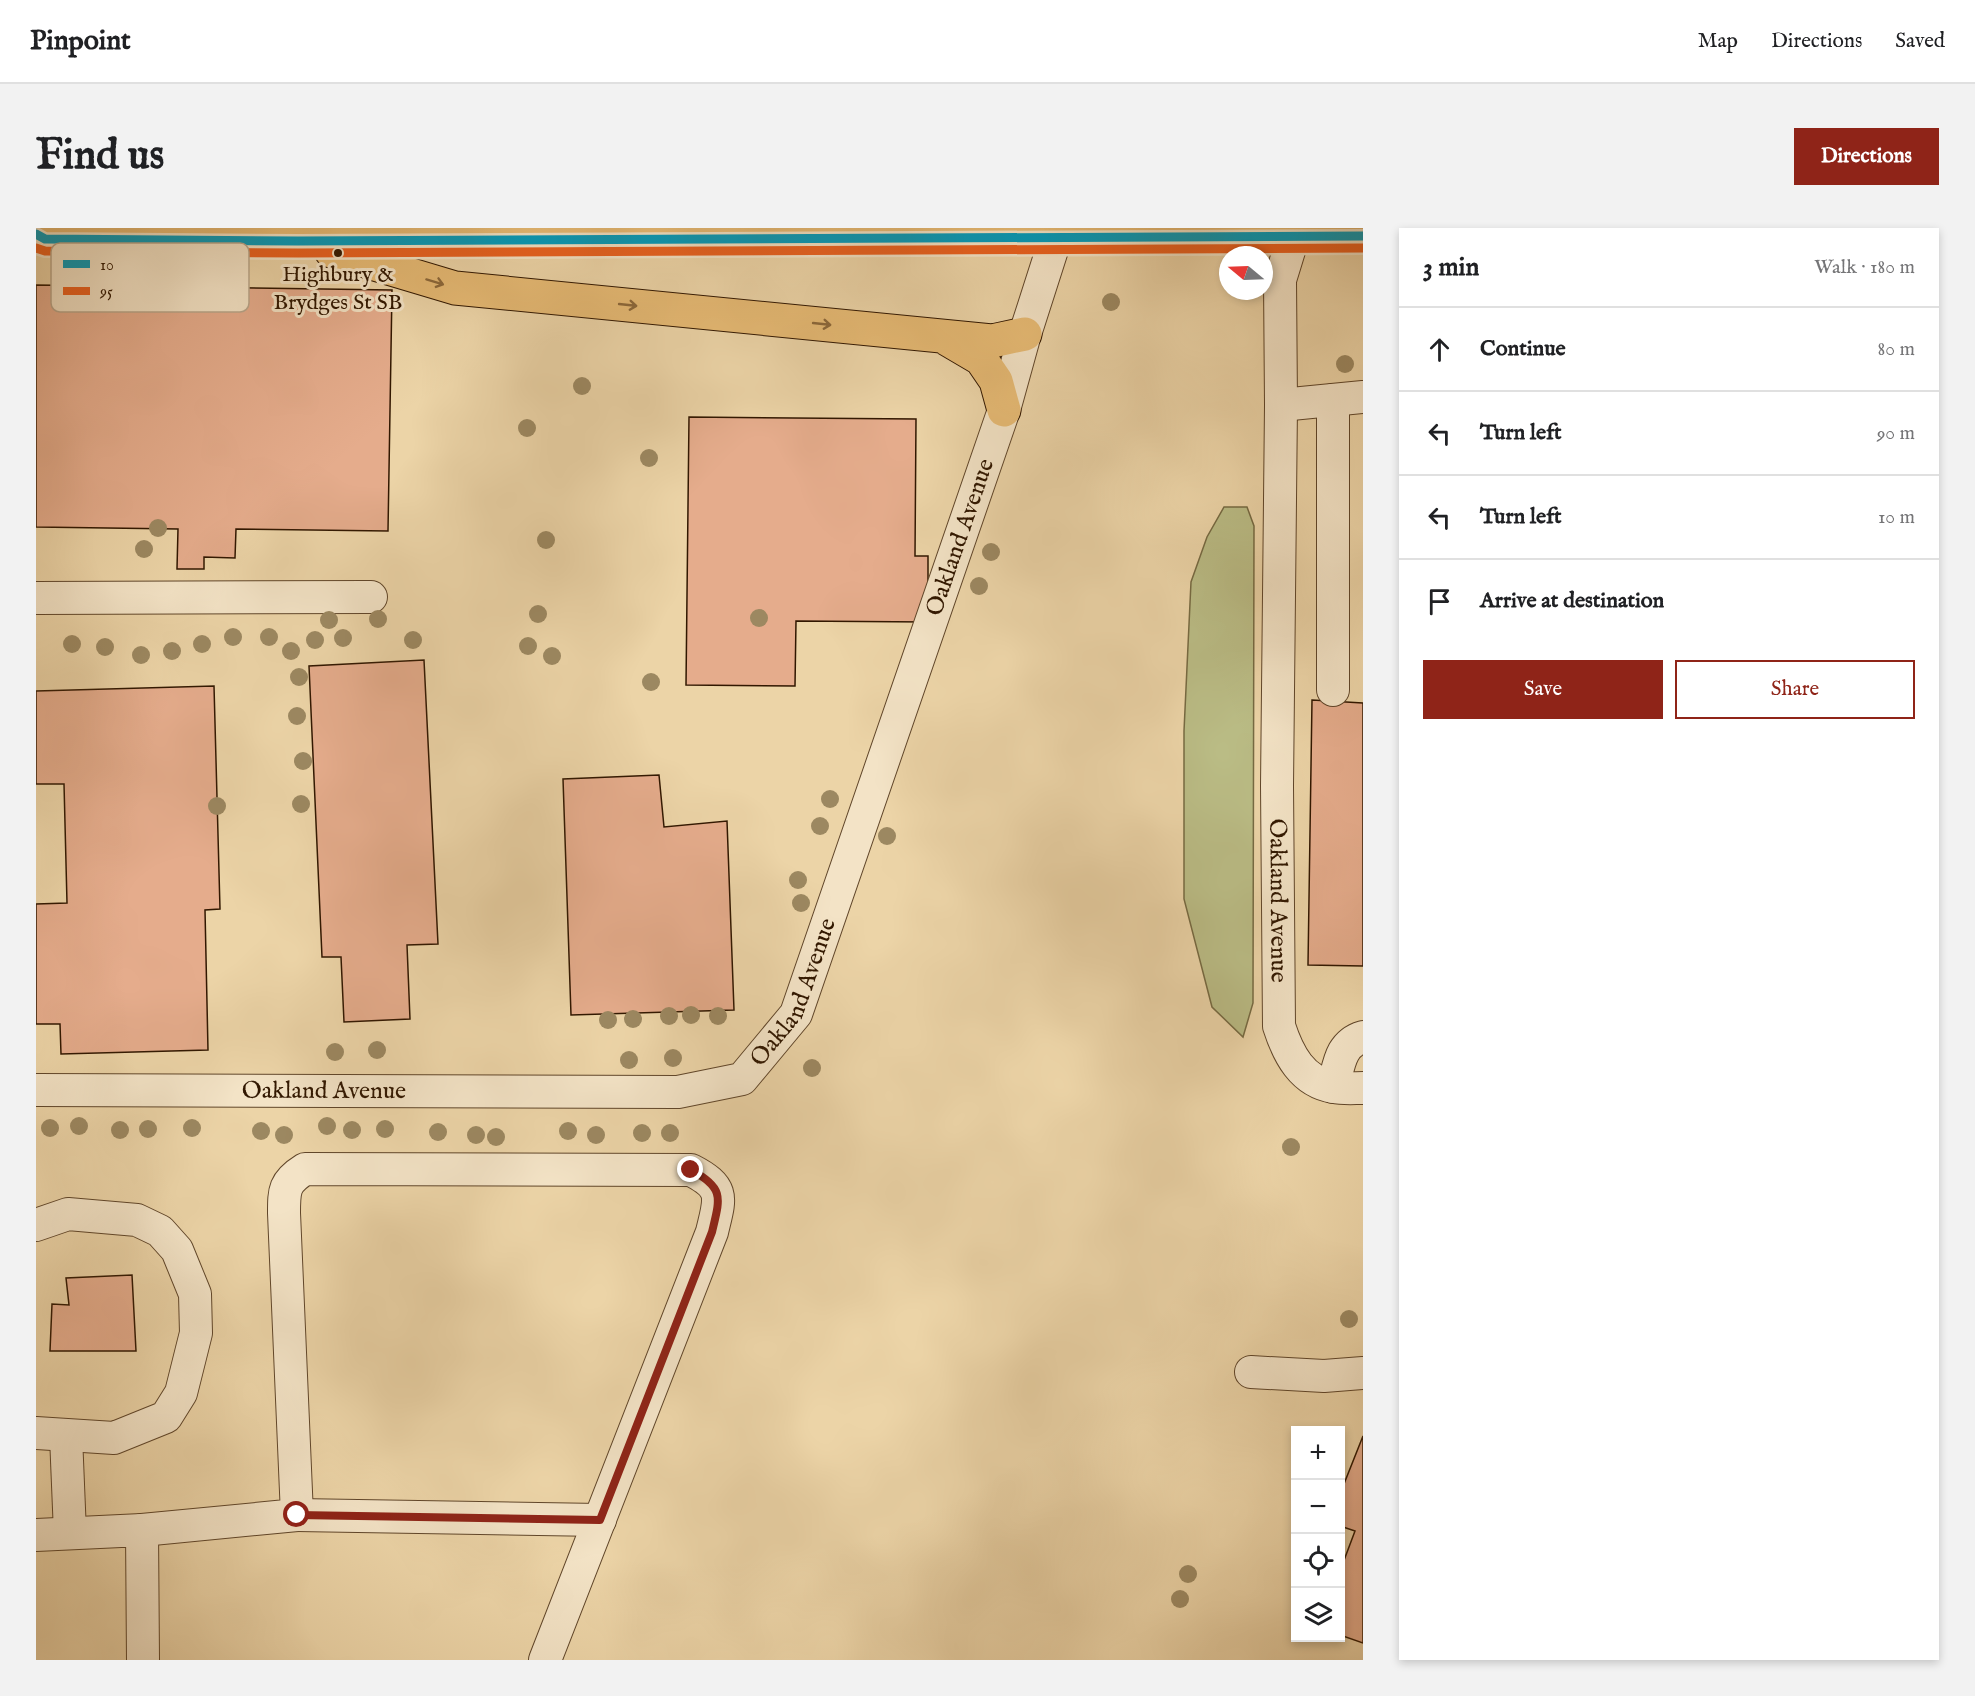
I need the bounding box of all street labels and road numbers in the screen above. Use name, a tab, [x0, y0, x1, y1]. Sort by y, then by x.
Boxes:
street label: Oakland Avenue	[919, 455, 1002, 620]
street label: Oakland Avenue	[1262, 818, 1294, 983]
street label: Oakland Avenue	[743, 914, 843, 1073]
street label: Oakland Avenue	[242, 1075, 406, 1107]

